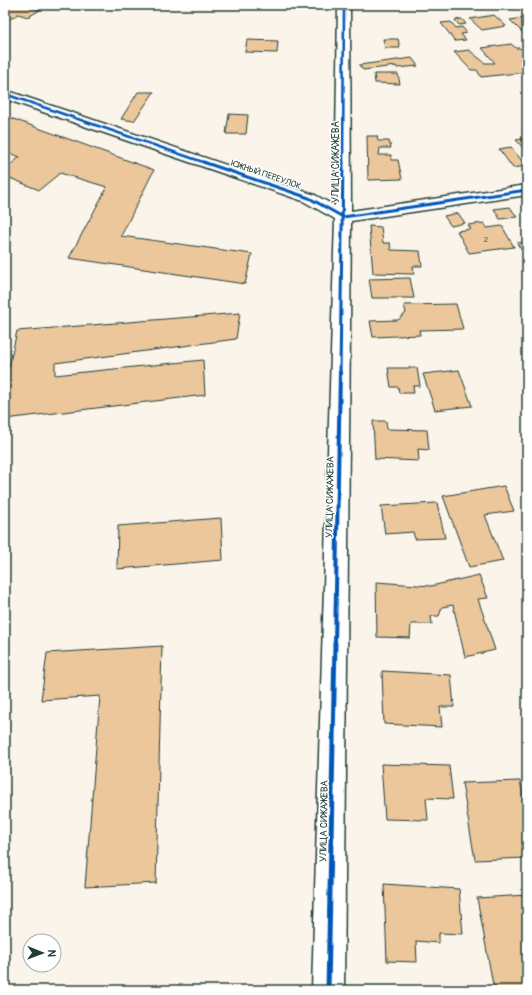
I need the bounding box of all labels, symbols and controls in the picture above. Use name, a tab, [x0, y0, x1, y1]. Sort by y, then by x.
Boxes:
street label: УЛИЦА СИЖАЖЕВА	[330, 121, 342, 203]
street label: ЮЖНЫЙ ПЕРЕУЛОК	[229, 158, 303, 192]
house number: 2	[484, 235, 489, 244]
street label: УЛИЦА СИЖАЖЕВА	[323, 456, 337, 538]
street label: УЛИЦА СИЖАЖЕВА	[317, 780, 331, 862]
north arrow	[22, 933, 62, 973]
text: N	[45, 949, 58, 958]

